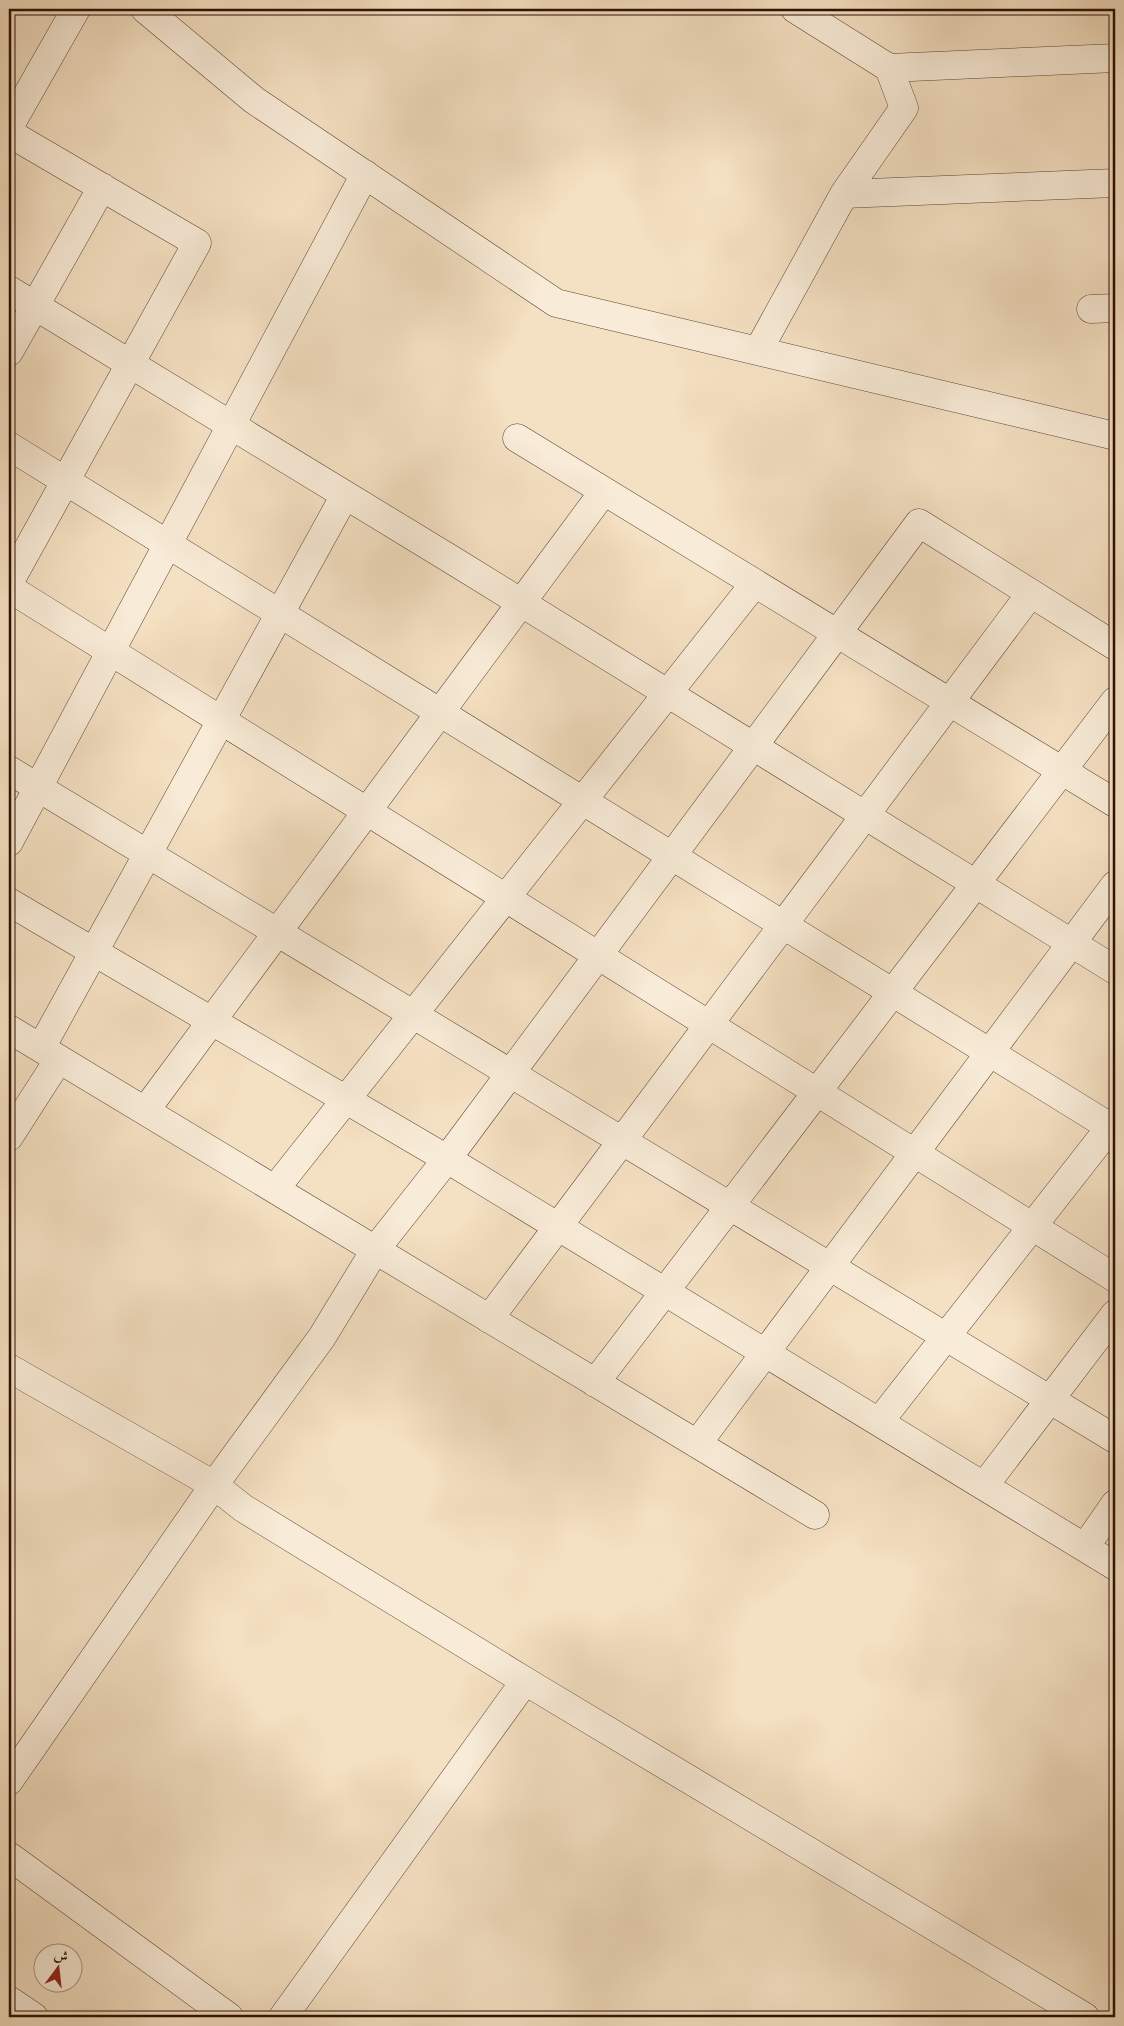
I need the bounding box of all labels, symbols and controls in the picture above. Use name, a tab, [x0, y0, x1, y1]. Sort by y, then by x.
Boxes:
north arrow	[32, 1944, 82, 1994]
text: ش	[52, 1945, 71, 1967]

